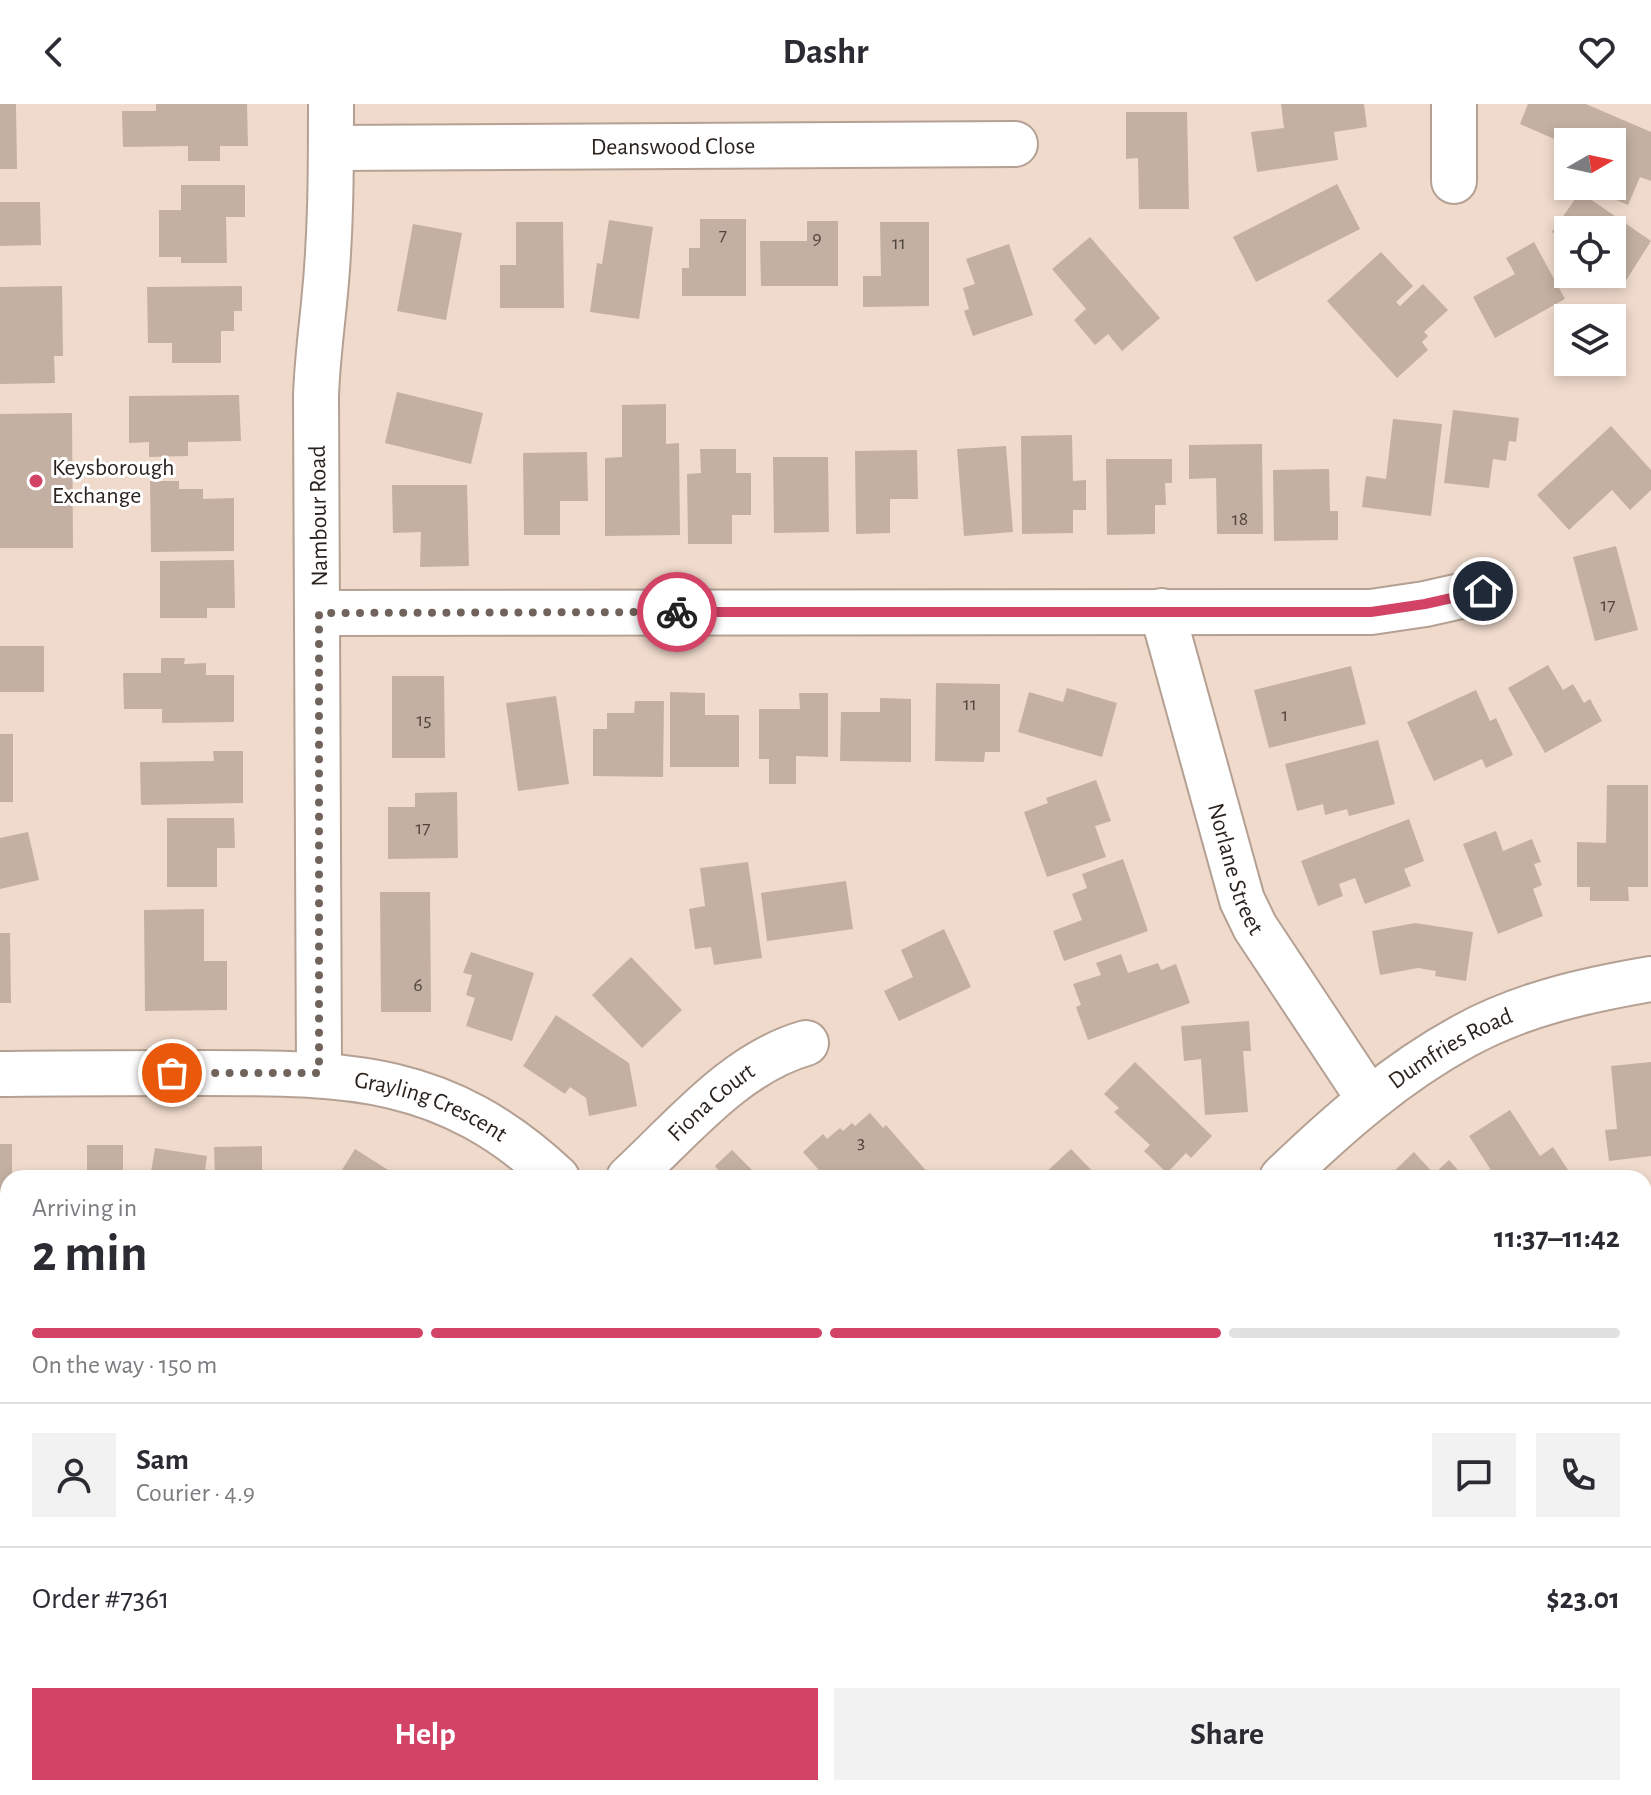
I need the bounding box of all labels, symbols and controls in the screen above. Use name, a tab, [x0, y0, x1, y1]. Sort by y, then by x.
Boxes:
icon: back	[32, 30, 76, 74]
icon: heart	[1575, 30, 1619, 74]
text: Dashr	[782, 34, 869, 70]
north arrow	[1554, 128, 1626, 200]
map controls	[1554, 128, 1626, 376]
street label: Deanswood Close	[591, 135, 755, 159]
button: locate	[1554, 216, 1626, 288]
house number: 7	[719, 225, 727, 245]
house number: 9	[812, 228, 822, 248]
house number: 11	[892, 233, 906, 253]
button: layers	[1554, 304, 1626, 376]
street label: Nambour Road	[306, 445, 332, 587]
place label: Keysborough Exchange	[52, 456, 175, 508]
marker: Keysborough Exchange	[27, 472, 45, 490]
house number: 18	[1232, 509, 1248, 529]
pin	[1449, 557, 1517, 625]
icon: home	[1461, 569, 1505, 613]
courier	[637, 572, 717, 652]
icon: bike	[655, 590, 699, 634]
house number: 17	[1600, 595, 1616, 615]
house number: 11	[963, 694, 977, 714]
house number: 1	[1282, 705, 1288, 725]
house number: 15	[416, 710, 432, 730]
street label: Norlane Street	[1203, 801, 1268, 940]
house number: 17	[415, 818, 431, 838]
house number: 6	[413, 975, 423, 995]
street label: Dumfries Road	[1384, 1004, 1516, 1094]
pin	[138, 1039, 206, 1107]
icon: bag	[150, 1051, 194, 1095]
street label: Fiona Court	[663, 1059, 759, 1146]
street label: Grayling Crescent	[353, 1068, 511, 1147]
house number: 3	[857, 1132, 865, 1152]
text: Arriving in	[32, 1195, 137, 1221]
text: 11:37–11:42	[1494, 1223, 1620, 1253]
text: 2 min	[32, 1228, 147, 1280]
text: On the way · 150 m	[32, 1352, 217, 1378]
button: person	[32, 1433, 116, 1517]
button: chat	[1432, 1433, 1516, 1517]
button: phone	[1536, 1433, 1620, 1517]
text: Sam	[136, 1445, 189, 1475]
text: Courier · 4.9	[136, 1480, 255, 1506]
text: Order #7361	[32, 1584, 170, 1614]
text: $23.01	[1546, 1584, 1620, 1614]
button: Help	[32, 1688, 818, 1780]
button: Share	[834, 1688, 1620, 1780]

